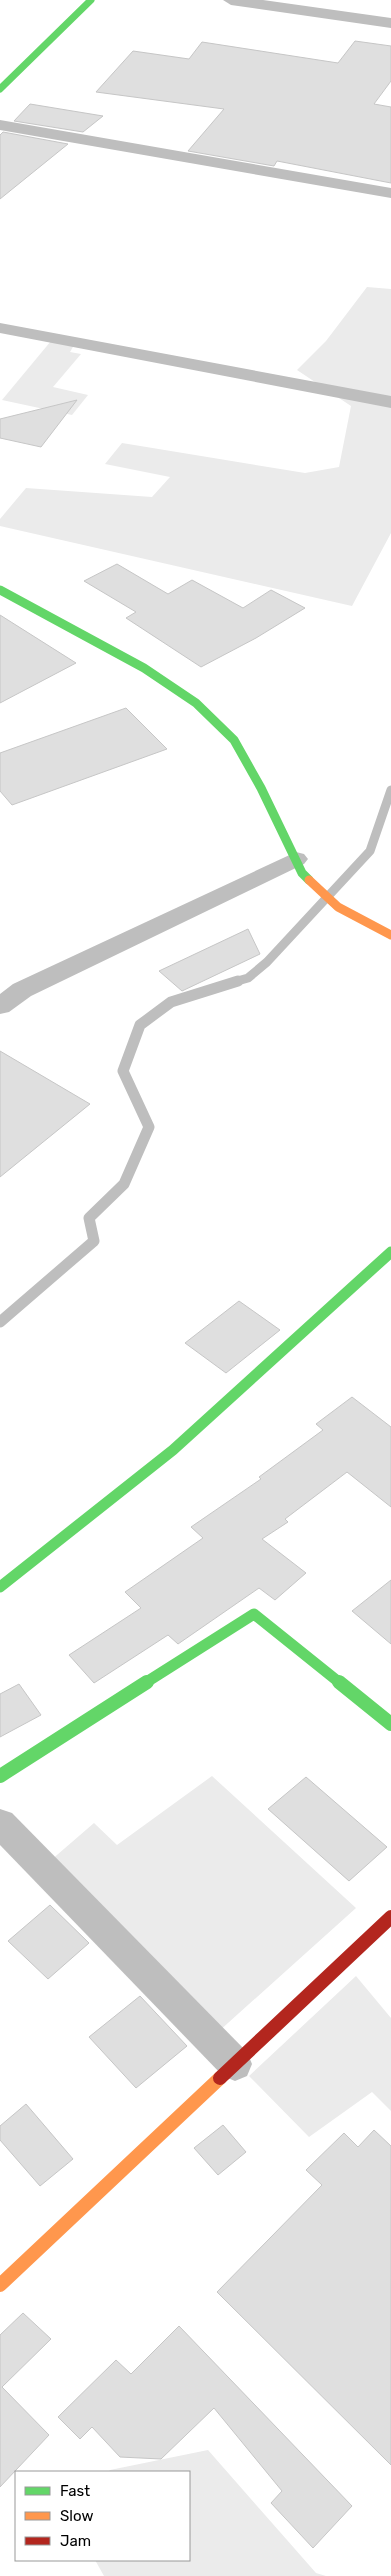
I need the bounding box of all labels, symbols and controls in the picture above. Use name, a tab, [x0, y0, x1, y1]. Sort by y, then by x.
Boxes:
legend	[15, 2471, 190, 2561]
text: Fast	[60, 2482, 90, 2500]
text: Slow	[60, 2507, 93, 2525]
text: Jam	[60, 2532, 91, 2550]

